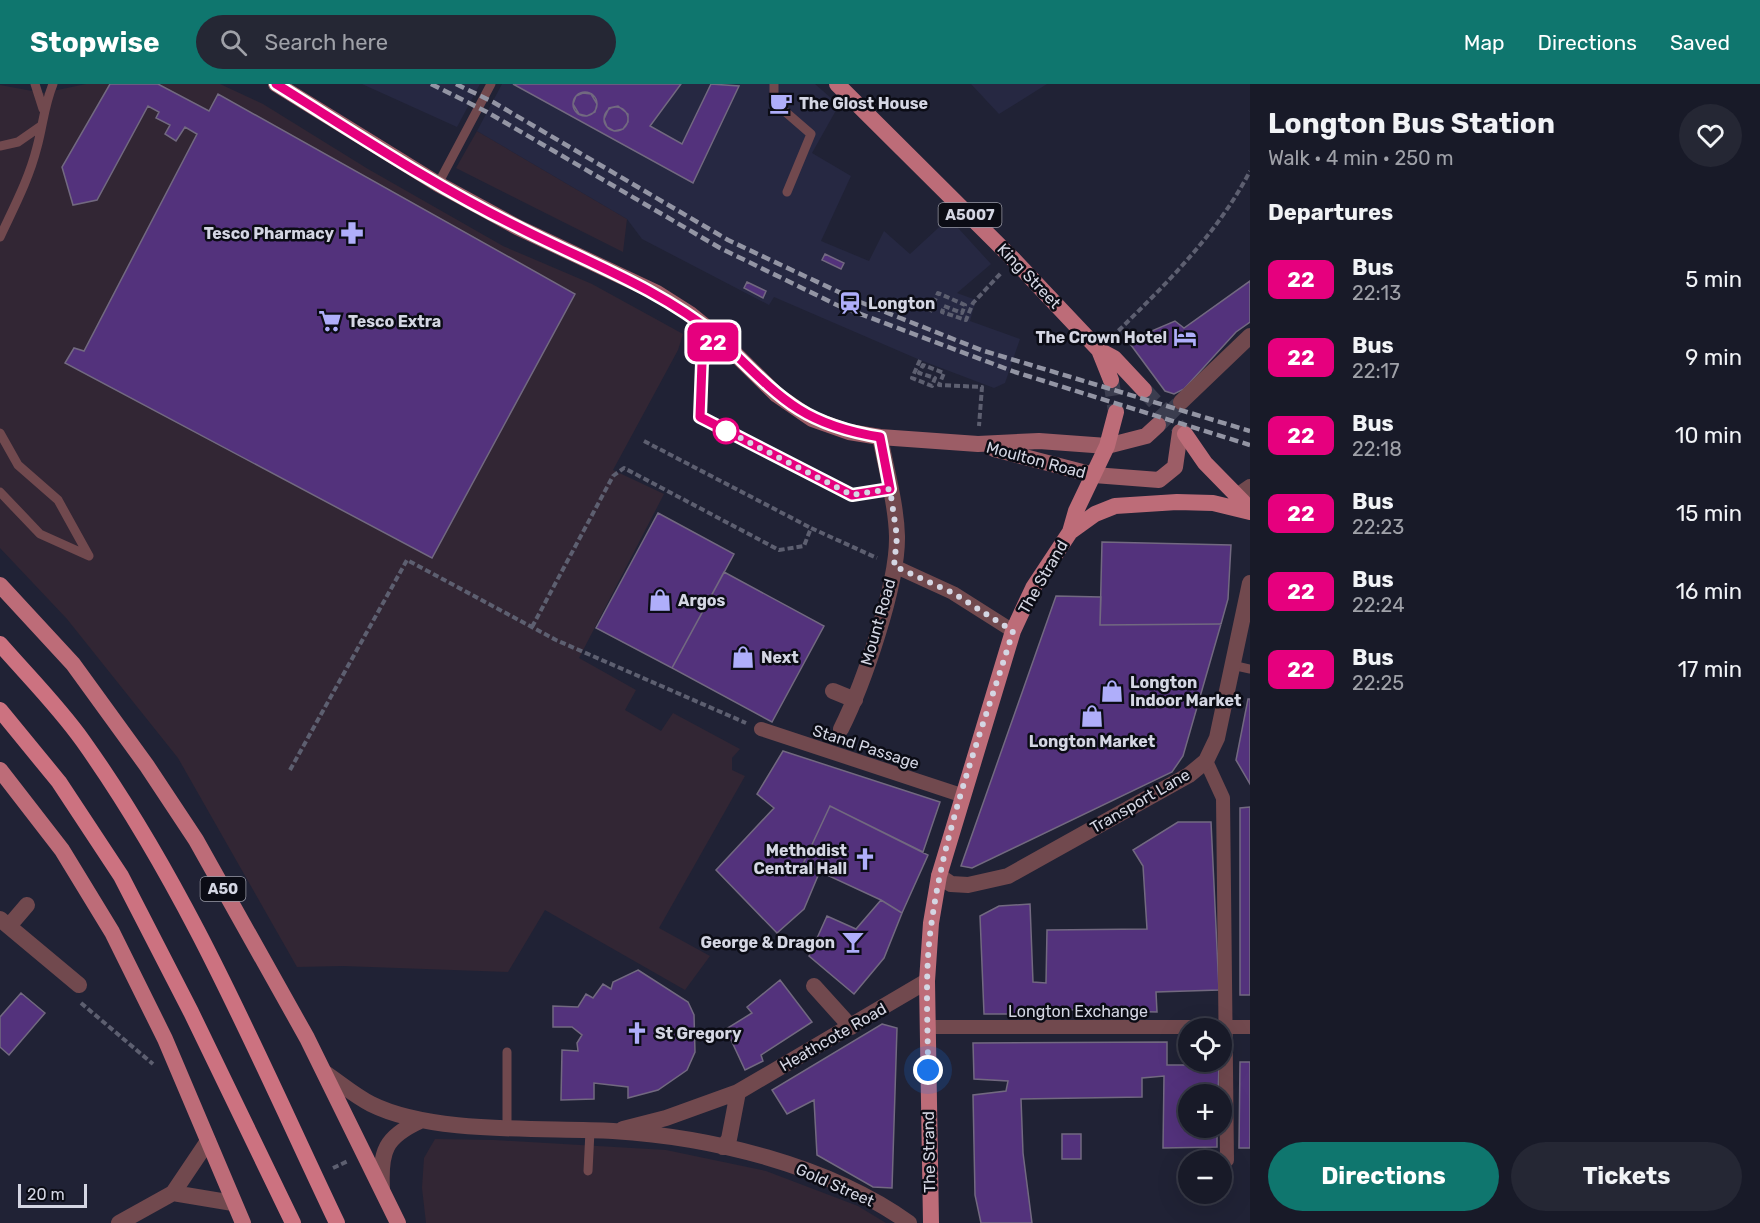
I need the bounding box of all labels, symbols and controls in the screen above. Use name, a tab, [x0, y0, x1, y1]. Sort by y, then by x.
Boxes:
search box	[196, 15, 616, 69]
text: Stopwise	[30, 26, 160, 59]
icon: search	[217, 26, 250, 59]
text: Search here	[265, 29, 388, 56]
text: Map	[1464, 30, 1505, 55]
text: Directions	[1538, 30, 1637, 55]
text: Saved	[1670, 30, 1730, 55]
cafe icon: The Glost House	[768, 90, 794, 116]
place label: The Glost House	[799, 94, 928, 113]
button: heart	[1679, 104, 1742, 167]
text: Longton Bus Station	[1268, 107, 1555, 140]
text: Walk · 4 min · 250 m	[1268, 146, 1453, 170]
text: Departures	[1268, 199, 1393, 226]
road number: A5007	[938, 203, 1002, 227]
pharmacy icon: Tesco Pharmacy	[339, 220, 365, 246]
place label: Tesco Pharmacy	[204, 224, 334, 243]
street label: King Street	[993, 240, 1065, 312]
text: Bus	[1352, 254, 1394, 281]
text: 5 min	[1685, 266, 1742, 293]
text: 22	[1287, 267, 1315, 292]
text: 22:13	[1352, 281, 1401, 305]
station icon: Longton	[837, 290, 863, 316]
place label: Longton	[868, 294, 935, 313]
supermarket icon: Tesco Extra	[317, 308, 343, 334]
place label: Tesco Extra	[348, 312, 441, 331]
line badge: 22	[686, 322, 740, 362]
hotel icon: The Crown Hotel	[1172, 324, 1198, 350]
place label: The Crown Hotel	[1036, 328, 1167, 347]
text: 22	[699, 330, 727, 355]
text: Bus	[1352, 332, 1394, 359]
text: 9 min	[1685, 344, 1742, 371]
text: 22	[1287, 345, 1315, 370]
text: 22:17	[1352, 359, 1399, 383]
text: Bus	[1352, 410, 1394, 437]
unlabelled marker	[713, 418, 739, 444]
text: 10 min	[1675, 422, 1742, 449]
text: 22	[1287, 423, 1315, 448]
text: 22:18	[1352, 437, 1402, 461]
street label: Moulton Road	[984, 438, 1088, 482]
text: Bus	[1352, 488, 1394, 515]
text: 15 min	[1676, 500, 1742, 527]
text: 22	[1287, 501, 1315, 526]
text: 22:23	[1352, 515, 1404, 539]
street label: The Strand	[1014, 537, 1072, 617]
text: Bus	[1352, 566, 1394, 593]
street label: Mount Road	[857, 577, 899, 667]
text: 16 min	[1676, 578, 1742, 605]
text: 22	[1287, 579, 1315, 604]
shop icon: Argos	[647, 587, 673, 613]
place label: Argos	[678, 591, 726, 610]
text: 22:24	[1352, 593, 1405, 617]
shop icon: Next	[730, 644, 756, 670]
text: Bus	[1352, 644, 1394, 671]
place label: Next	[761, 648, 799, 667]
text: 17 min	[1678, 656, 1742, 683]
text: 22	[1287, 657, 1315, 682]
text: 22:25	[1352, 671, 1404, 695]
place label: Longton Indoor Market	[1130, 673, 1242, 710]
shop icon: Longton Indoor Market	[1099, 678, 1125, 704]
shop icon: Longton Market	[1079, 703, 1105, 729]
street label: Stand Passage	[810, 721, 922, 773]
place label: Longton Market	[1029, 732, 1156, 751]
street label: Transport Lane	[1087, 765, 1193, 837]
place label: Methodist Central Hall	[754, 841, 848, 878]
church icon: Methodist Central Hall	[852, 846, 878, 872]
road number: A50	[200, 877, 246, 901]
bar icon: George & Dragon	[840, 929, 866, 955]
place label: George & Dragon	[700, 933, 835, 952]
street label: Heathcote Road	[776, 999, 890, 1075]
street label: Longton Exchange	[1008, 1002, 1148, 1021]
map controls	[1178, 1018, 1232, 1204]
button: locate	[1178, 1018, 1232, 1072]
church icon: St Gregory	[624, 1020, 650, 1046]
place label: St Gregory	[655, 1024, 742, 1043]
your location	[913, 1055, 943, 1085]
button: +	[1178, 1084, 1232, 1138]
street label: The Strand	[919, 1111, 939, 1193]
button: Directions	[1268, 1142, 1499, 1211]
button: Tickets	[1511, 1142, 1742, 1211]
button: −	[1178, 1150, 1232, 1204]
street label: Gold Street	[793, 1159, 877, 1211]
scale bar	[18, 1181, 87, 1208]
text: 20 m	[27, 1185, 65, 1204]

